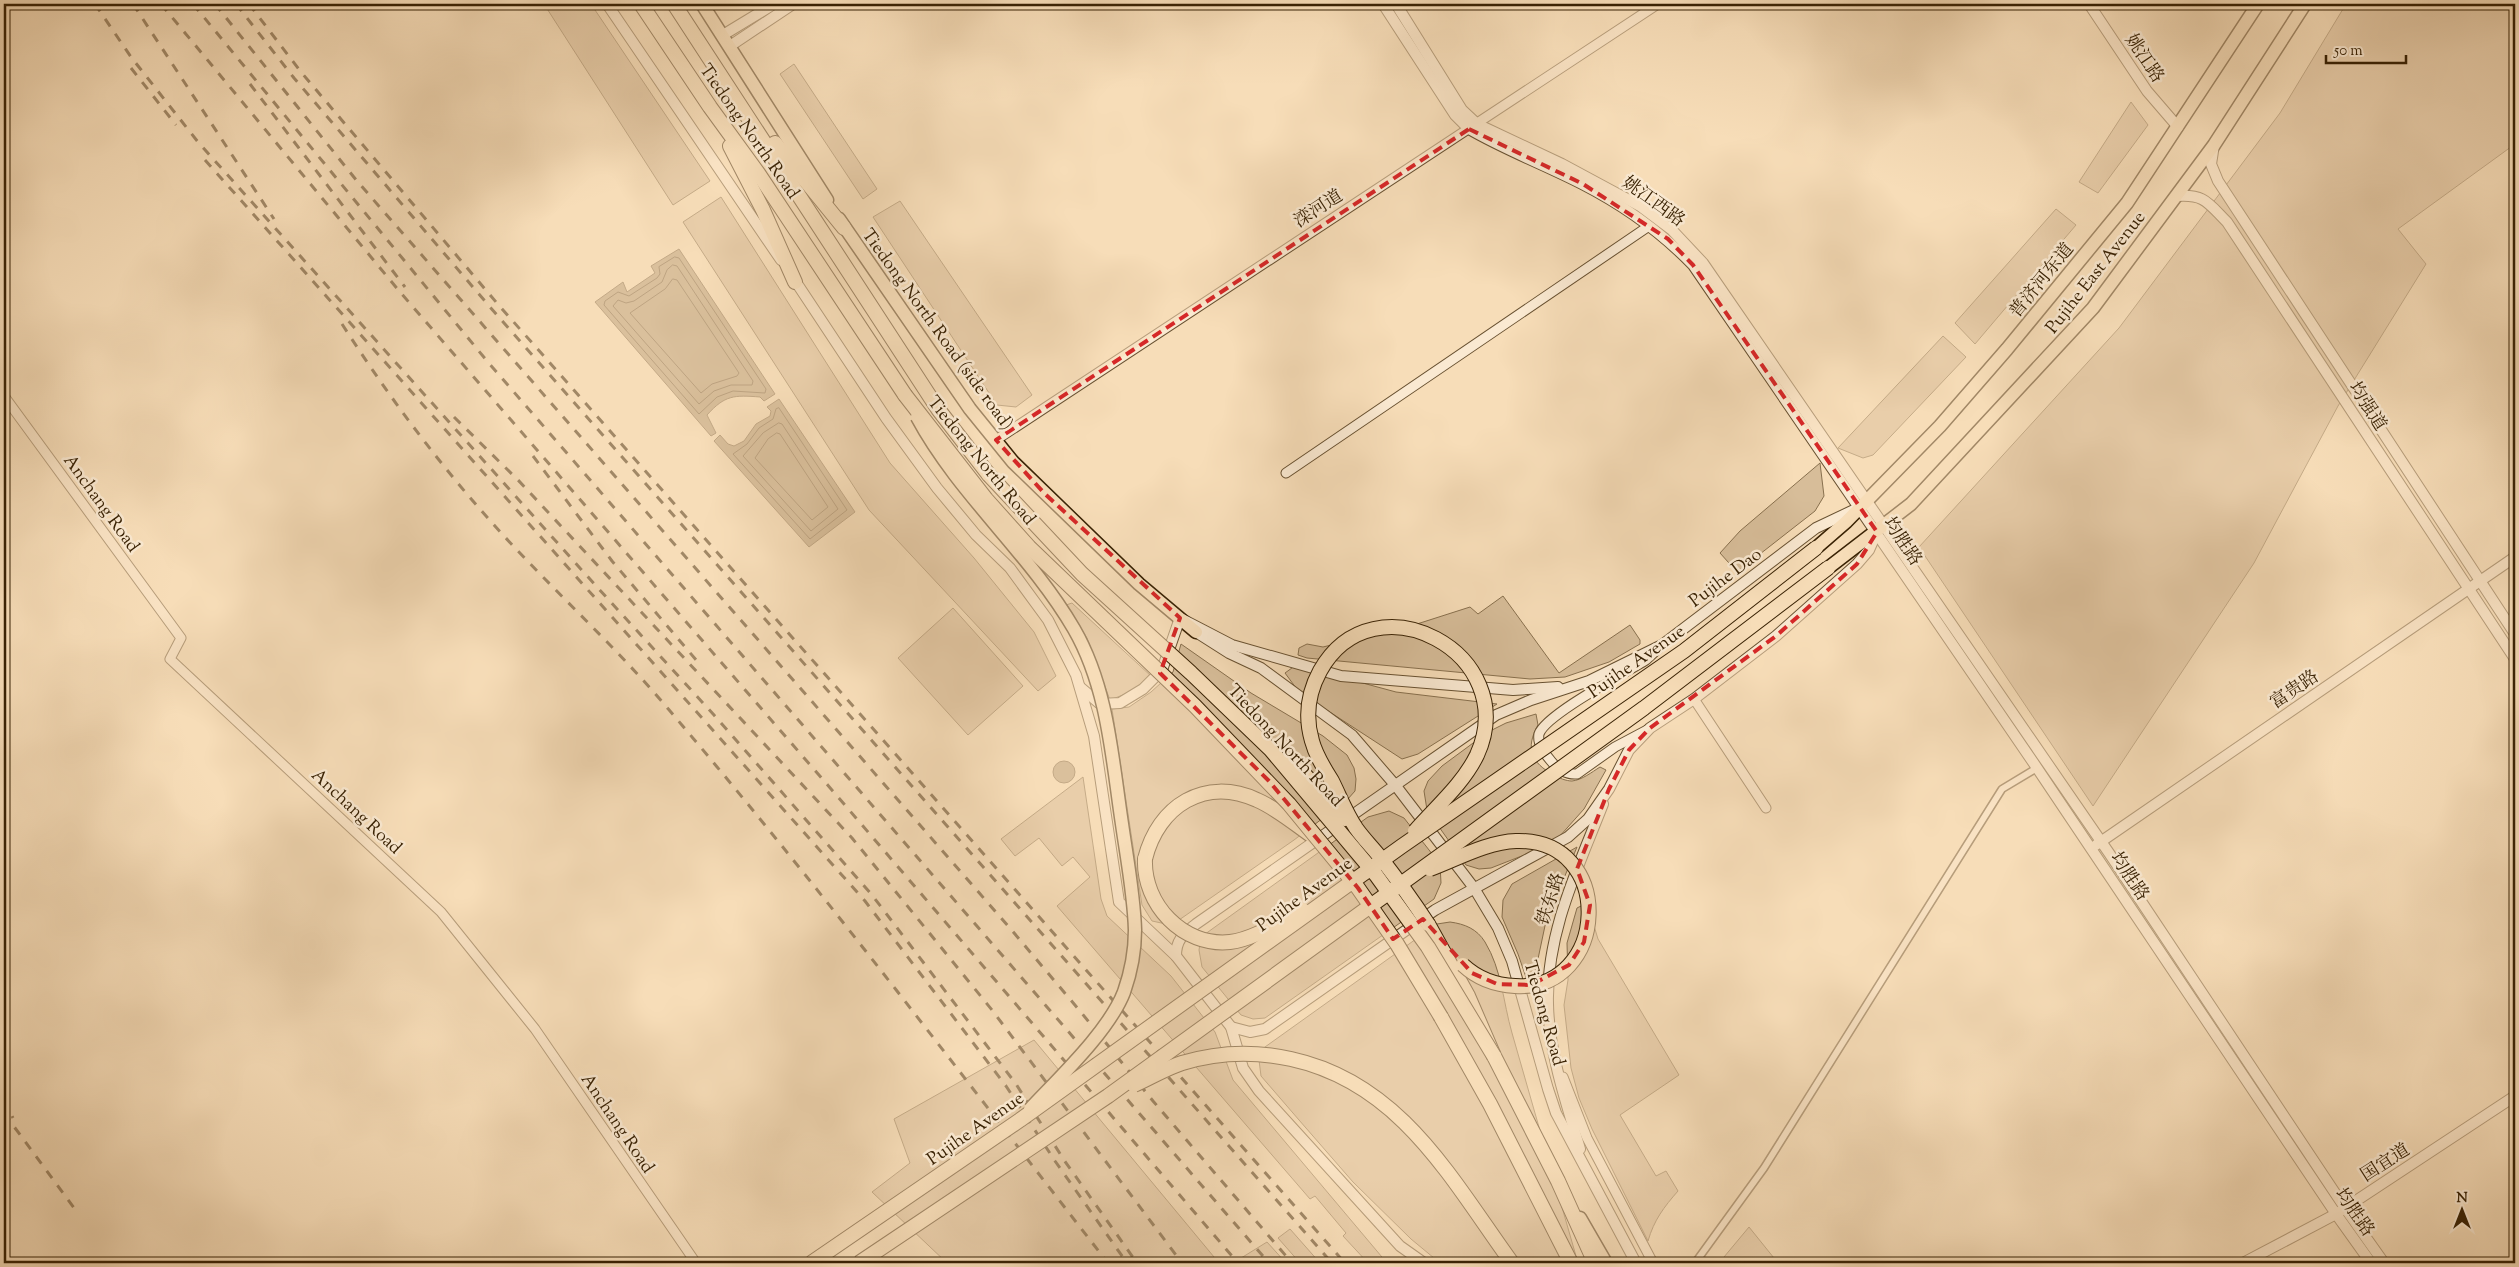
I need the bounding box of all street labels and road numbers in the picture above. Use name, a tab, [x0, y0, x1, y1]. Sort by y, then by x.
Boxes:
street label: 姚江路	[2117, 29, 2169, 89]
street label: Tiedong North Road	[692, 59, 805, 205]
street label: 姚江西路	[1616, 171, 1690, 234]
street label: 滦河道	[1289, 184, 1349, 235]
street label: Pujihe East Avenue	[2040, 206, 2153, 340]
street label: Tiedong North Road (side road)	[854, 224, 1018, 436]
street label: 普济河东道	[2004, 238, 2081, 324]
street label: 均强道	[2341, 377, 2392, 437]
street label: Tiedong North Road	[920, 391, 1041, 532]
street label: Anchang Road	[56, 450, 145, 559]
street label: 均胜路	[1875, 512, 1927, 572]
street label: Pujihe Dao	[1684, 542, 1768, 615]
street label: Pujihe Avenue	[1583, 620, 1691, 706]
street label: 富贵路	[2265, 665, 2325, 717]
street label: Tiedong North Road	[1221, 679, 1349, 814]
street label: Anchang Road	[305, 764, 407, 861]
street label: 均胜路	[2102, 847, 2154, 907]
street label: Pujihe Avenue	[1252, 852, 1359, 939]
street label: 铁东路	[1531, 870, 1573, 929]
street label: Tiedong Road	[1516, 958, 1571, 1069]
street label: Anchang Road	[573, 1069, 659, 1179]
street label: Pujihe Avenue	[922, 1087, 1030, 1173]
street label: 国宜道	[2356, 1138, 2416, 1189]
street label: 均胜路	[2327, 1184, 2379, 1243]

